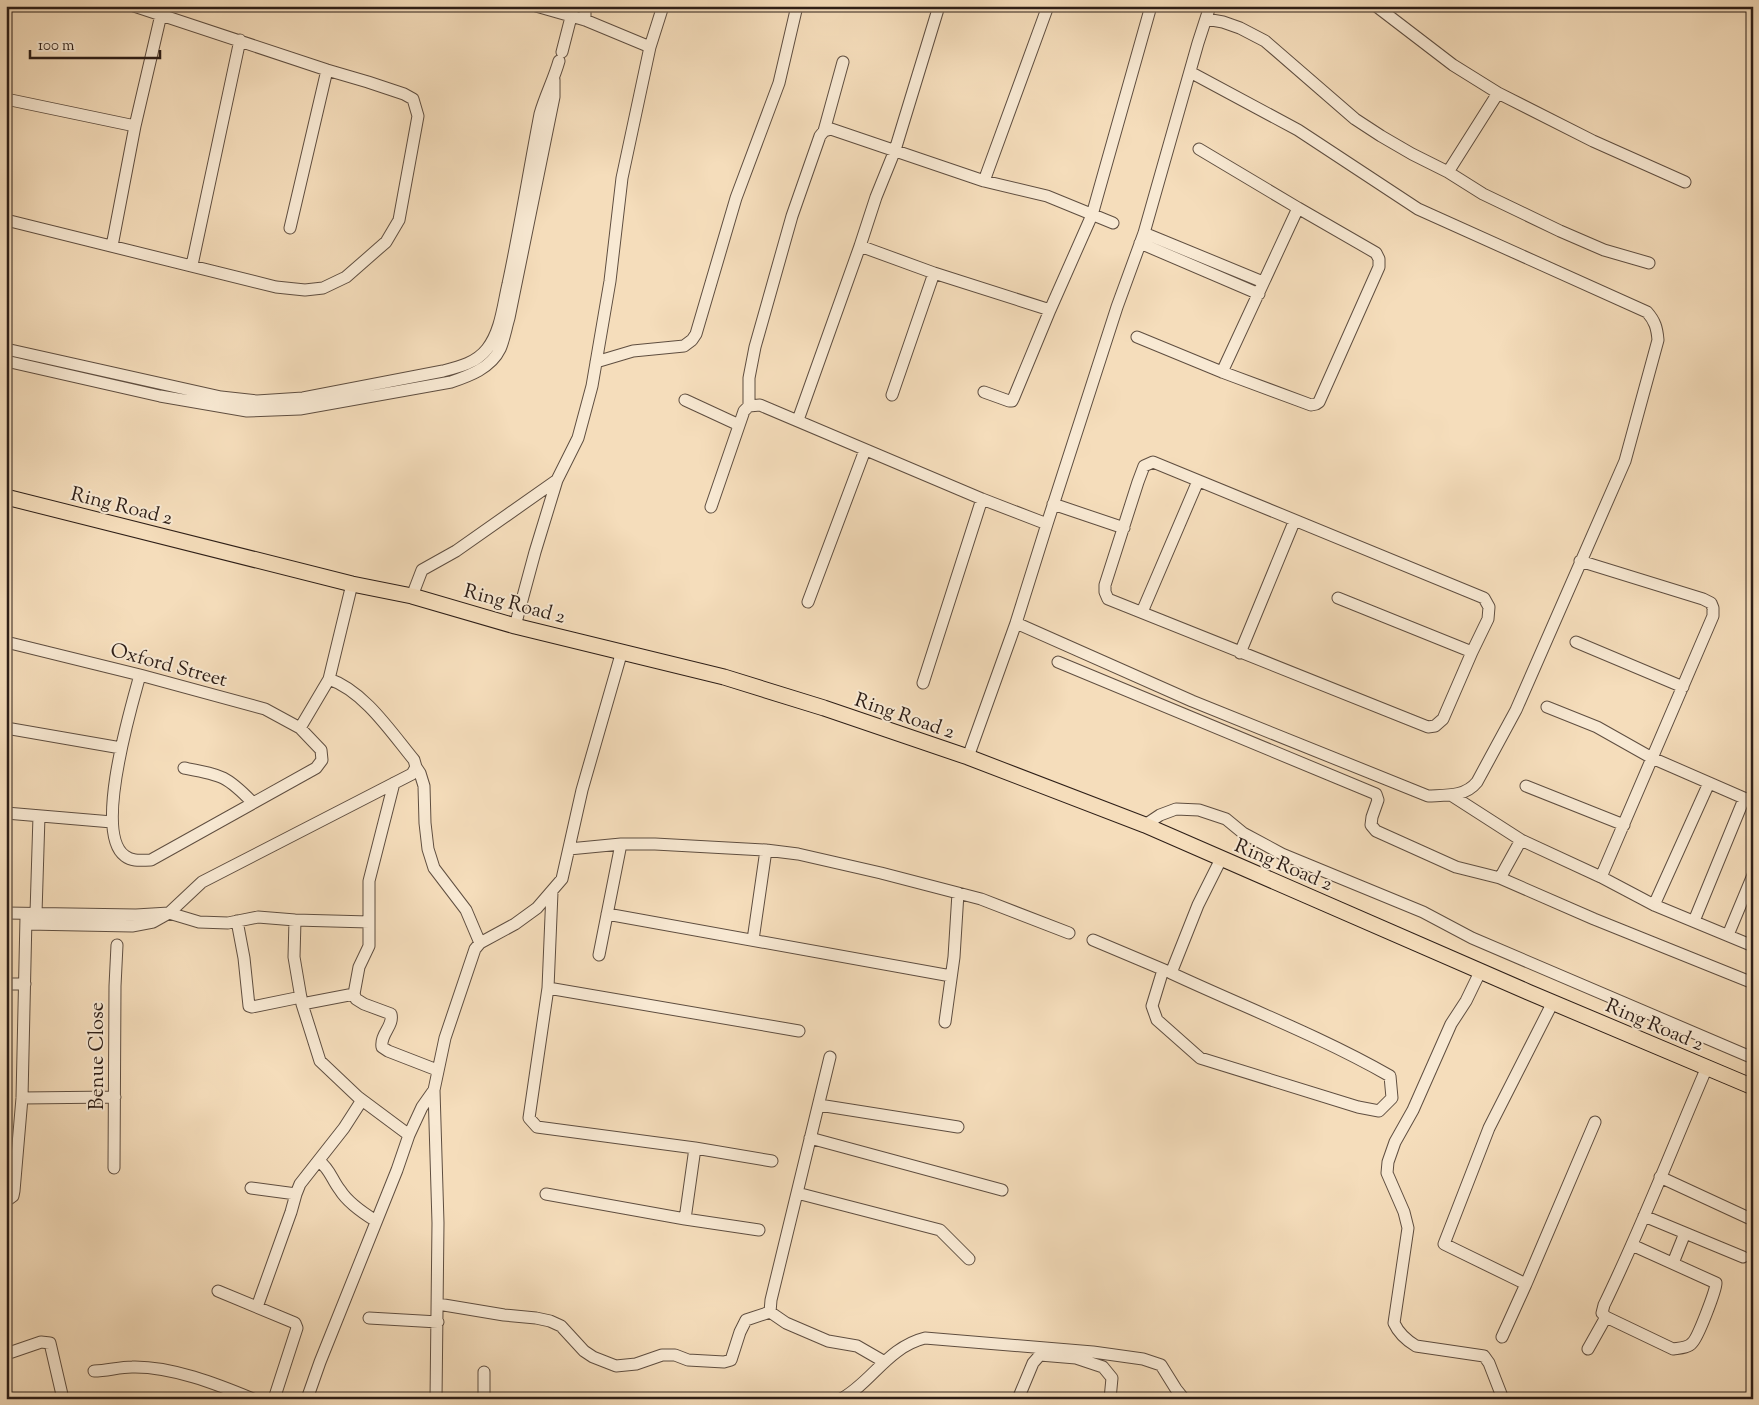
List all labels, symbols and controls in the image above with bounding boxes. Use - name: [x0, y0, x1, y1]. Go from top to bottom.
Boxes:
- scale bar: [30, 28, 160, 60]
- text: 100 m: [38, 36, 75, 57]
- street label: Ring Road 2: [67, 481, 175, 534]
- street label: Ring Road 2: [460, 578, 568, 633]
- street label: Oxford Street: [107, 637, 230, 696]
- street label: Ring Road 2: [850, 687, 958, 748]
- street label: Ring Road 2: [1229, 833, 1337, 900]
- street label: Ring Road 2: [1600, 993, 1708, 1060]
- street label: Benue Close: [84, 1002, 113, 1110]

